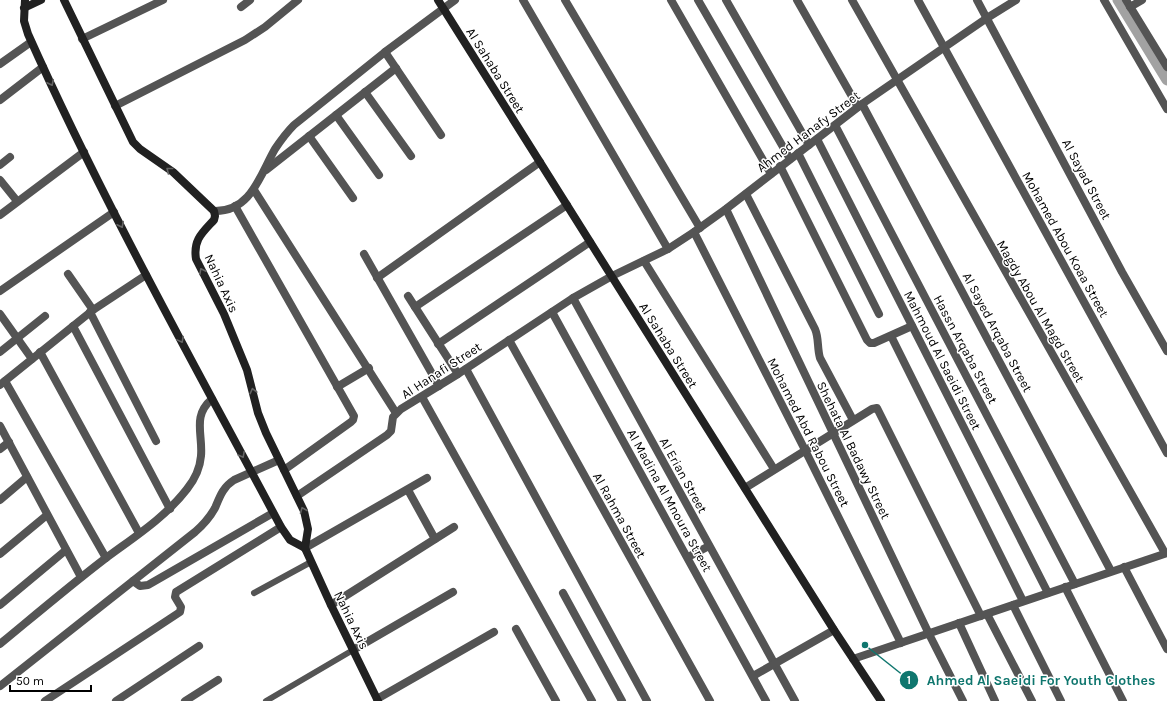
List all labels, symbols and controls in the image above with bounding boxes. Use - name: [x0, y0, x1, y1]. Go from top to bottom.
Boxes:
- street label: Al Sahaba Street: [463, 25, 528, 116]
- one-way arrow: [46, 79, 54, 87]
- street label: Ahmed Hanafy Street: [754, 88, 863, 175]
- street label: Al Sayad Street: [1059, 136, 1114, 222]
- one-way arrow: [166, 167, 174, 174]
- street label: Mohamed Abou Koaa Street: [1019, 169, 1112, 320]
- one-way arrow: [116, 221, 124, 228]
- street label: Magdy Abou Al Magd Street: [994, 237, 1088, 385]
- street label: Nahia Axis: [201, 252, 242, 315]
- one-way arrow: [199, 268, 207, 276]
- street label: Al Sayed Arqaba Street: [959, 270, 1036, 395]
- street label: Mahmoud Al Saeidi Street: [901, 288, 984, 432]
- street label: Hassn Arqaba Street: [930, 292, 1001, 407]
- street label: Al Sahaba Street: [636, 300, 701, 391]
- one-way arrow: [176, 336, 184, 344]
- street label: Al Hanafi Street: [399, 339, 484, 402]
- street label: Mohamed Abd Rabou Street: [764, 355, 853, 509]
- street label: Shehata Al Badawy Street: [814, 379, 893, 521]
- one-way arrow: [249, 387, 258, 394]
- street label: Al Madina Al Mnoura Street: [624, 426, 715, 574]
- street label: Al Erian Street: [657, 435, 711, 516]
- one-way arrow: [238, 451, 245, 458]
- street label: Al Rahma Street: [590, 470, 649, 561]
- one-way arrow: [300, 507, 308, 514]
- street label: Nahia Axis: [331, 589, 372, 652]
- scale bar: [10, 667, 91, 693]
- callout: Ahmed Al Saeidi For Youth Clothes: [899, 667, 1163, 693]
- text: Ahmed Al Saeidi For Youth Clothes: [927, 672, 1155, 689]
- text: 1: [907, 673, 911, 687]
- text: 50 m: [16, 674, 44, 688]

